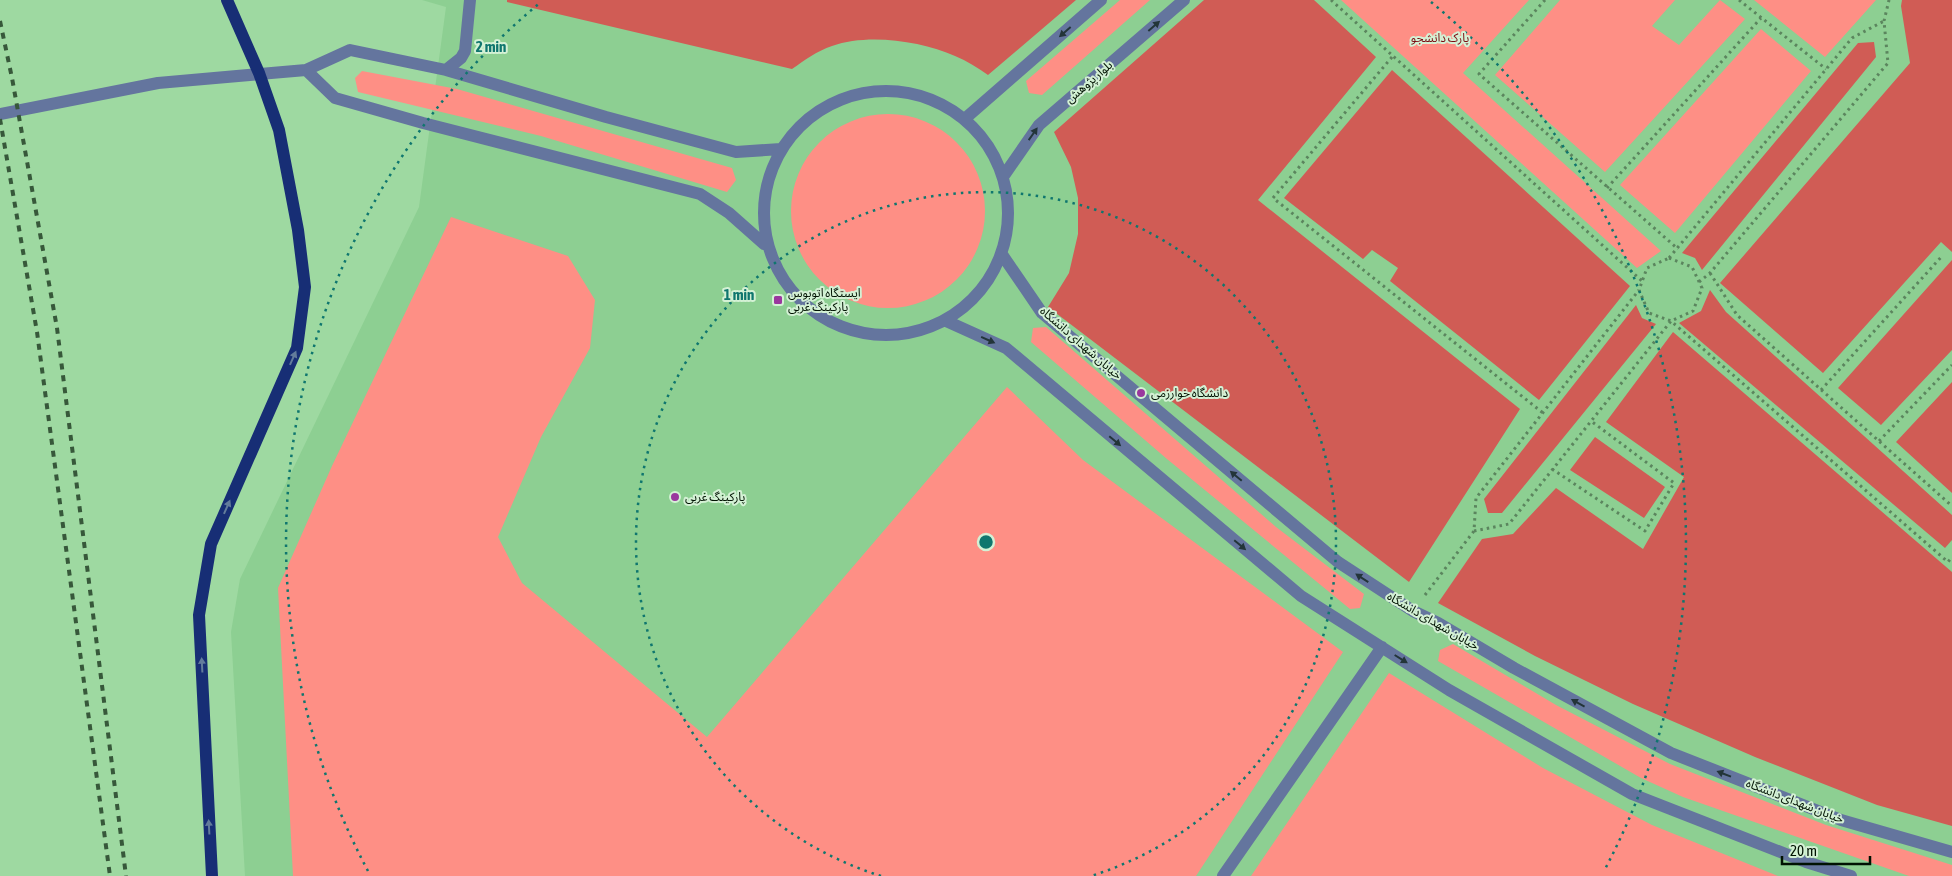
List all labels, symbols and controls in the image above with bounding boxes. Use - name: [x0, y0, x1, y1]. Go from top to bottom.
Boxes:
- one-way arrow: [1147, 20, 1160, 31]
- one-way arrow: [1059, 26, 1071, 38]
- park label: پارک دانشجو: [1411, 31, 1469, 46]
- text: 2 min: [476, 38, 506, 55]
- street label: بلوار پژوهش: [1063, 58, 1116, 107]
- one-way arrow: [1028, 127, 1038, 141]
- text: 1 min: [724, 286, 754, 303]
- place label: ایستگاه اتوبوس پارکینگ غربی: [788, 286, 861, 315]
- marker: ایستگاه اتوبوس پارکینگ غربی: [772, 294, 784, 306]
- street label: خیابان شهدای دانشگاه: [1037, 304, 1125, 382]
- one-way arrow: [981, 337, 995, 345]
- one-way arrow: [289, 351, 297, 365]
- place label: دانشگاه خوارزمی: [1151, 386, 1228, 400]
- marker: دانشگاه خوارزمی: [1135, 387, 1147, 399]
- one-way arrow: [1108, 435, 1121, 446]
- one-way arrow: [1230, 470, 1243, 481]
- place label: پارکینگ غربی: [685, 490, 745, 505]
- marker: پارکینگ غربی: [669, 491, 681, 503]
- one-way arrow: [224, 500, 232, 514]
- centre of rings: [977, 533, 995, 551]
- one-way arrow: [1233, 539, 1245, 551]
- one-way arrow: [1355, 573, 1369, 583]
- street label: خیابان شهدای دانشگاه: [1385, 589, 1481, 653]
- one-way arrow: [1394, 654, 1407, 663]
- one-way arrow: [197, 657, 205, 673]
- one-way arrow: [1571, 699, 1586, 707]
- one-way arrow: [1716, 770, 1731, 778]
- street label: خیابان شهدای دانشگاه: [1744, 776, 1846, 826]
- one-way arrow: [205, 819, 213, 835]
- scale bar: [1782, 834, 1870, 866]
- text: 20 m: [1790, 842, 1817, 859]

